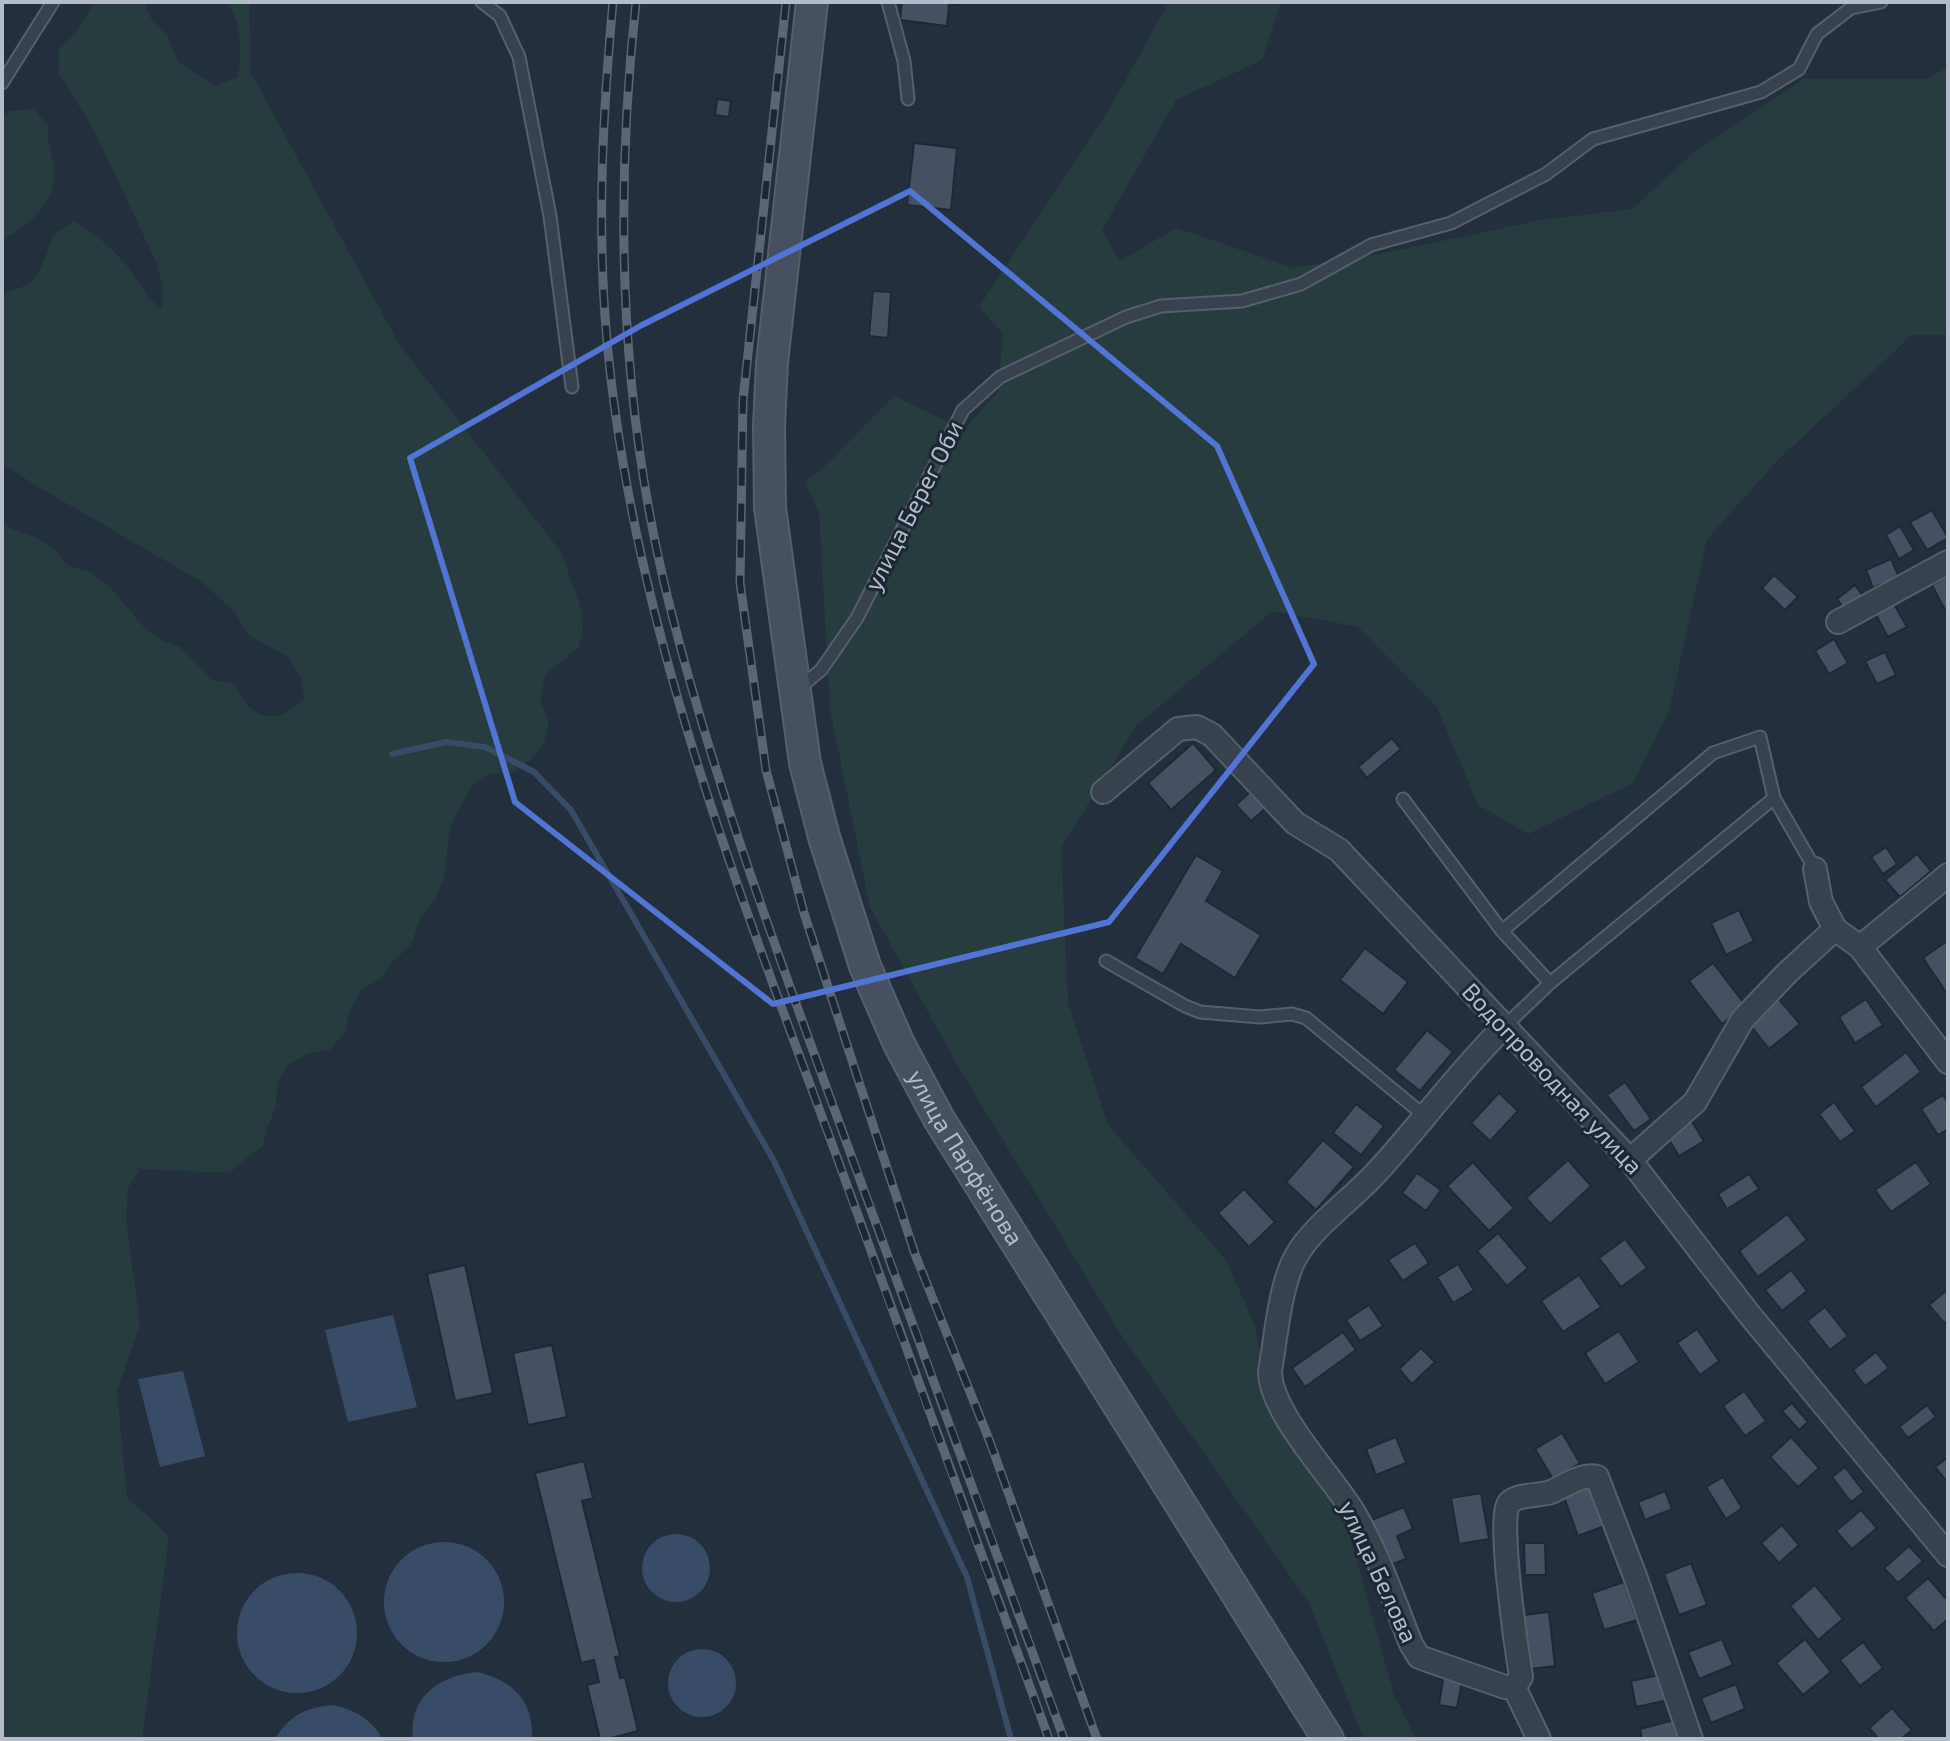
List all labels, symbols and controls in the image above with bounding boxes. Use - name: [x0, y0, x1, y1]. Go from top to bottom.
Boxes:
- street label: улица Берег Оби: [857, 415, 969, 596]
- street label: Водопроводная улица: [1456, 976, 1649, 1180]
- street label: улица Парфёнова: [901, 1064, 1030, 1250]
- street label: улица Белова: [1333, 1496, 1425, 1647]

